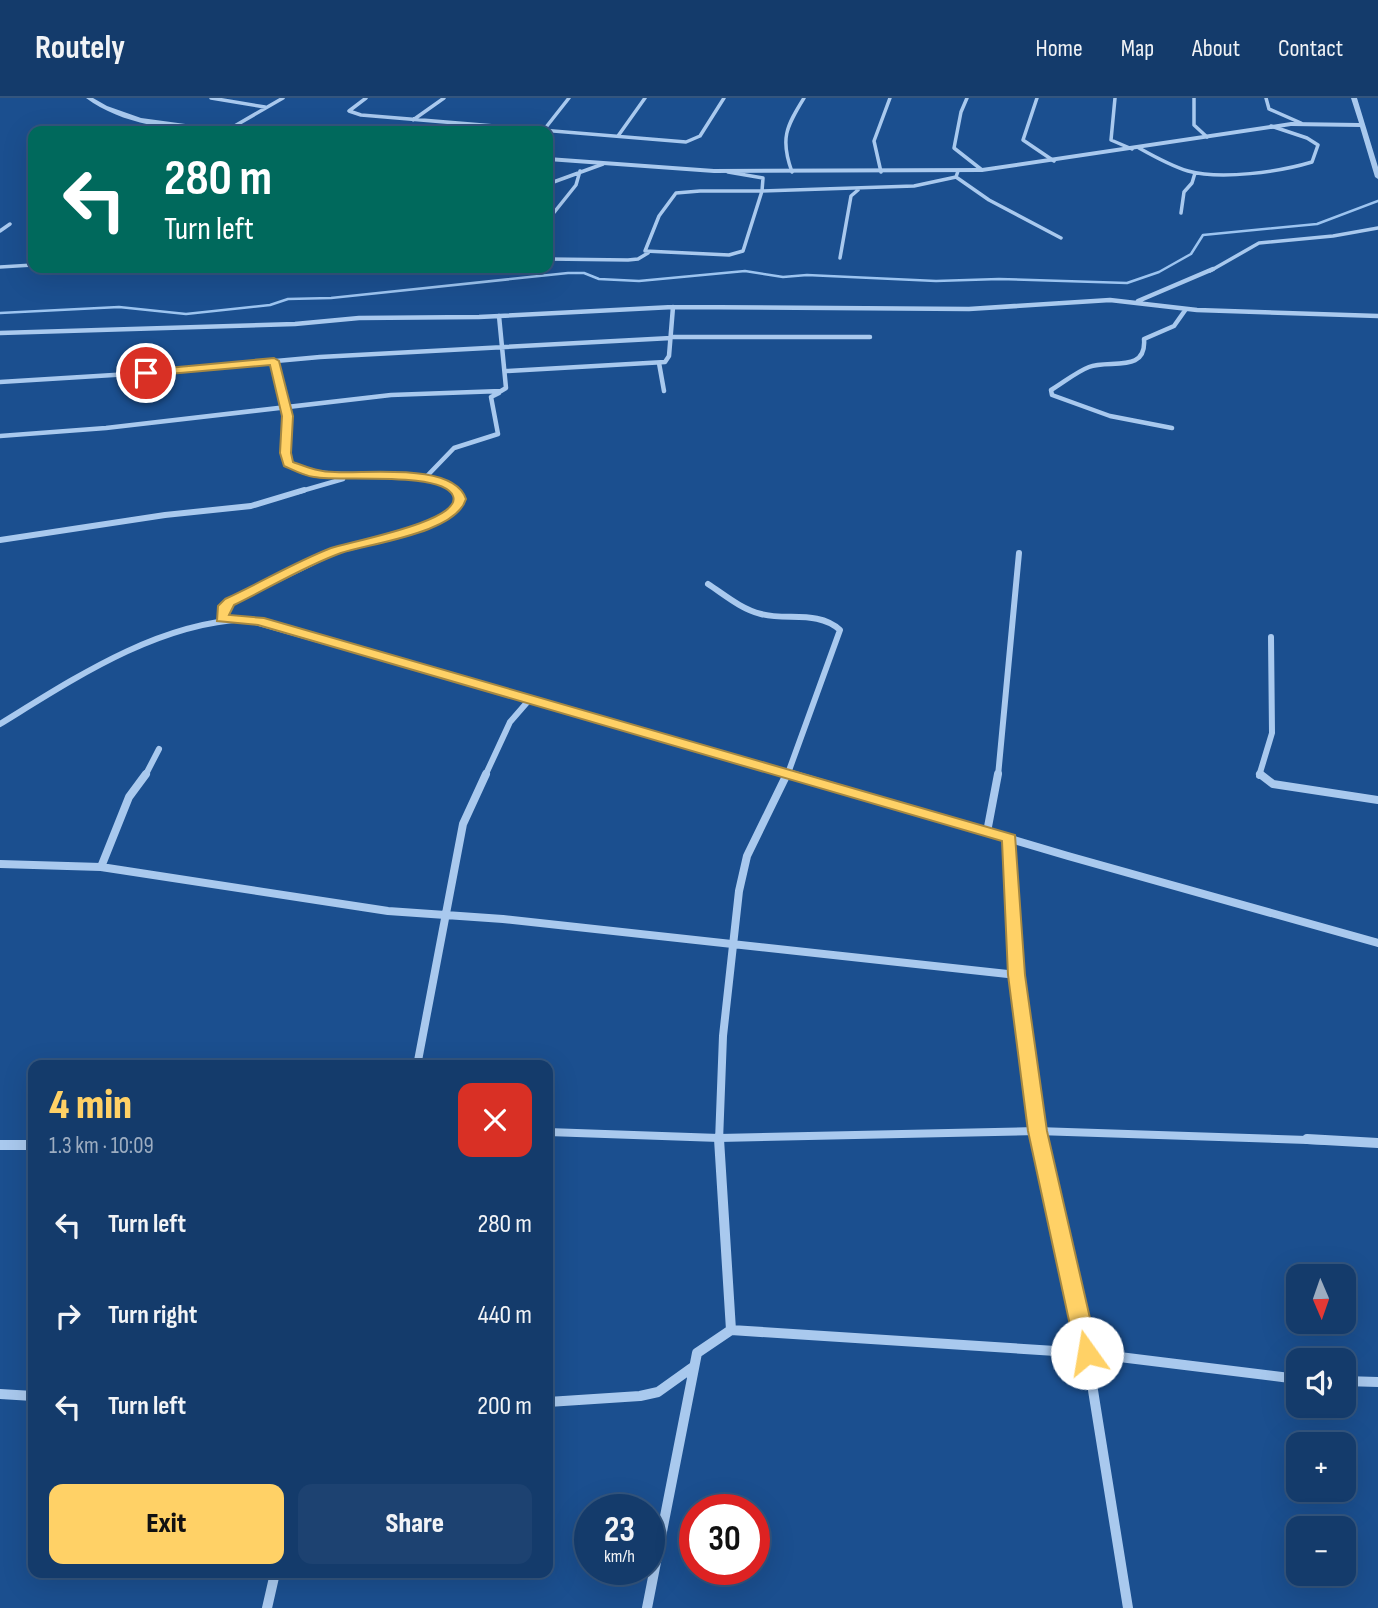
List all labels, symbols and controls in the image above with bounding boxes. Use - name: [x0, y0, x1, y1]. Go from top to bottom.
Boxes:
- text: Routely: [35, 28, 125, 68]
- text: Home: [1035, 34, 1083, 63]
- text: Map: [1121, 34, 1154, 63]
- text: About: [1192, 34, 1240, 63]
- text: Contact: [1278, 34, 1343, 63]
- text: 280 m: [164, 150, 272, 209]
- icon: left: [49, 154, 140, 245]
- text: Turn left: [164, 210, 254, 249]
- pin: [116, 343, 176, 403]
- icon: arrive: [127, 354, 165, 392]
- text: 4 min: [49, 1080, 132, 1131]
- button: close: [458, 1083, 532, 1157]
- text: 1.3 km · 10:09: [49, 1132, 154, 1160]
- icon: left: [49, 1206, 87, 1244]
- text: Turn left: [108, 1209, 186, 1240]
- text: 280 m: [477, 1209, 532, 1240]
- north arrow: [1286, 1264, 1356, 1334]
- map controls: [1286, 1264, 1356, 1586]
- icon: right: [49, 1297, 87, 1335]
- text: Turn right: [108, 1300, 197, 1331]
- text: 440 m: [478, 1300, 532, 1331]
- position arrow: [1050, 1316, 1124, 1390]
- button: sound: [1286, 1348, 1356, 1418]
- icon: left: [49, 1388, 87, 1426]
- text: Turn left: [108, 1391, 186, 1422]
- text: 200 m: [477, 1391, 532, 1422]
- button: +: [1286, 1432, 1356, 1502]
- button: Exit: [49, 1484, 284, 1564]
- button: Share: [298, 1484, 532, 1564]
- speed limit sign: 30: [679, 1494, 770, 1585]
- text: 23: [604, 1509, 635, 1552]
- button: −: [1286, 1516, 1356, 1586]
- text: km/h: [604, 1546, 635, 1567]

